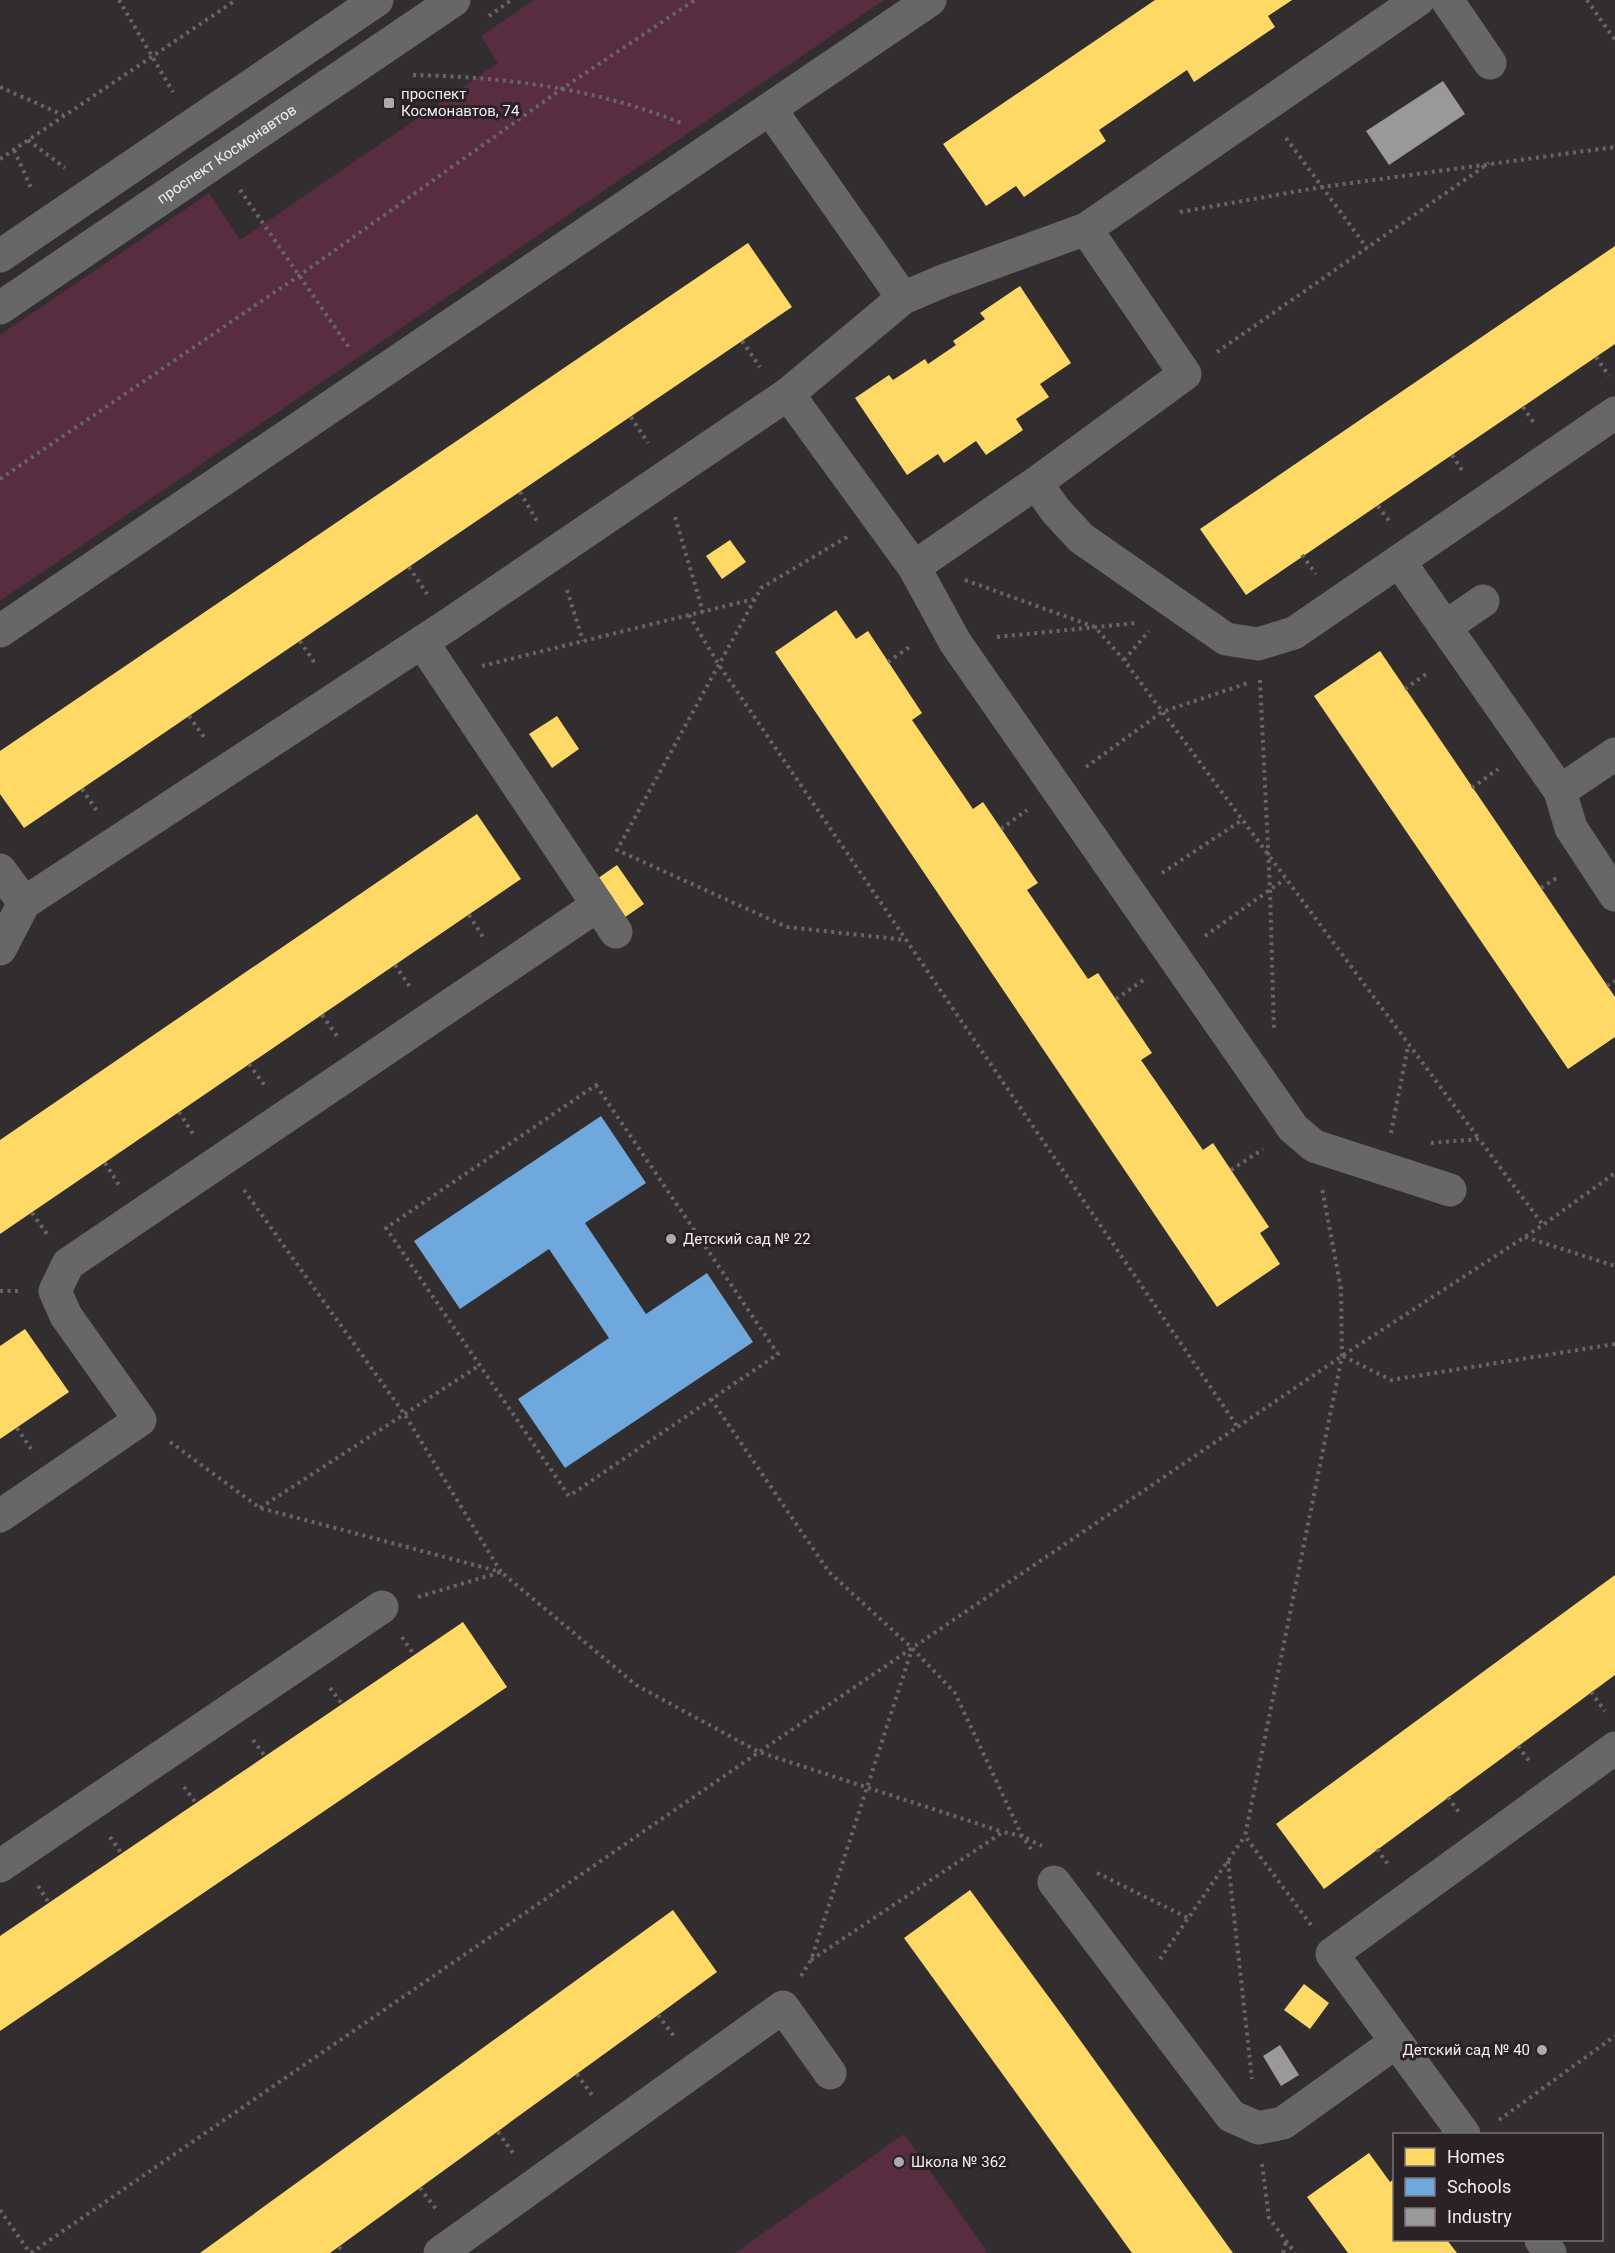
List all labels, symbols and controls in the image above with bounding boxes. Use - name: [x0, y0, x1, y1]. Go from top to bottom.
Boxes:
- place label: проспект Космонавтов, 74: [401, 85, 520, 120]
- marker: проспект Космонавтов, 74: [382, 96, 396, 110]
- street label: проспект Космонавтов: [154, 101, 300, 208]
- place label: Детский сад № 22: [683, 1230, 811, 1248]
- marker: Детский сад № 22: [664, 1232, 678, 1246]
- place label: Детский сад № 40: [1402, 2041, 1530, 2059]
- marker: Детский сад № 40: [1535, 2043, 1549, 2057]
- legend: [1393, 2133, 1603, 2241]
- text: Homes: [1447, 2146, 1505, 2167]
- place label: Школа № 362: [911, 2153, 1007, 2171]
- marker: Школа № 362: [892, 2155, 906, 2169]
- text: Schools: [1447, 2176, 1511, 2197]
- text: Industry: [1447, 2206, 1512, 2227]

